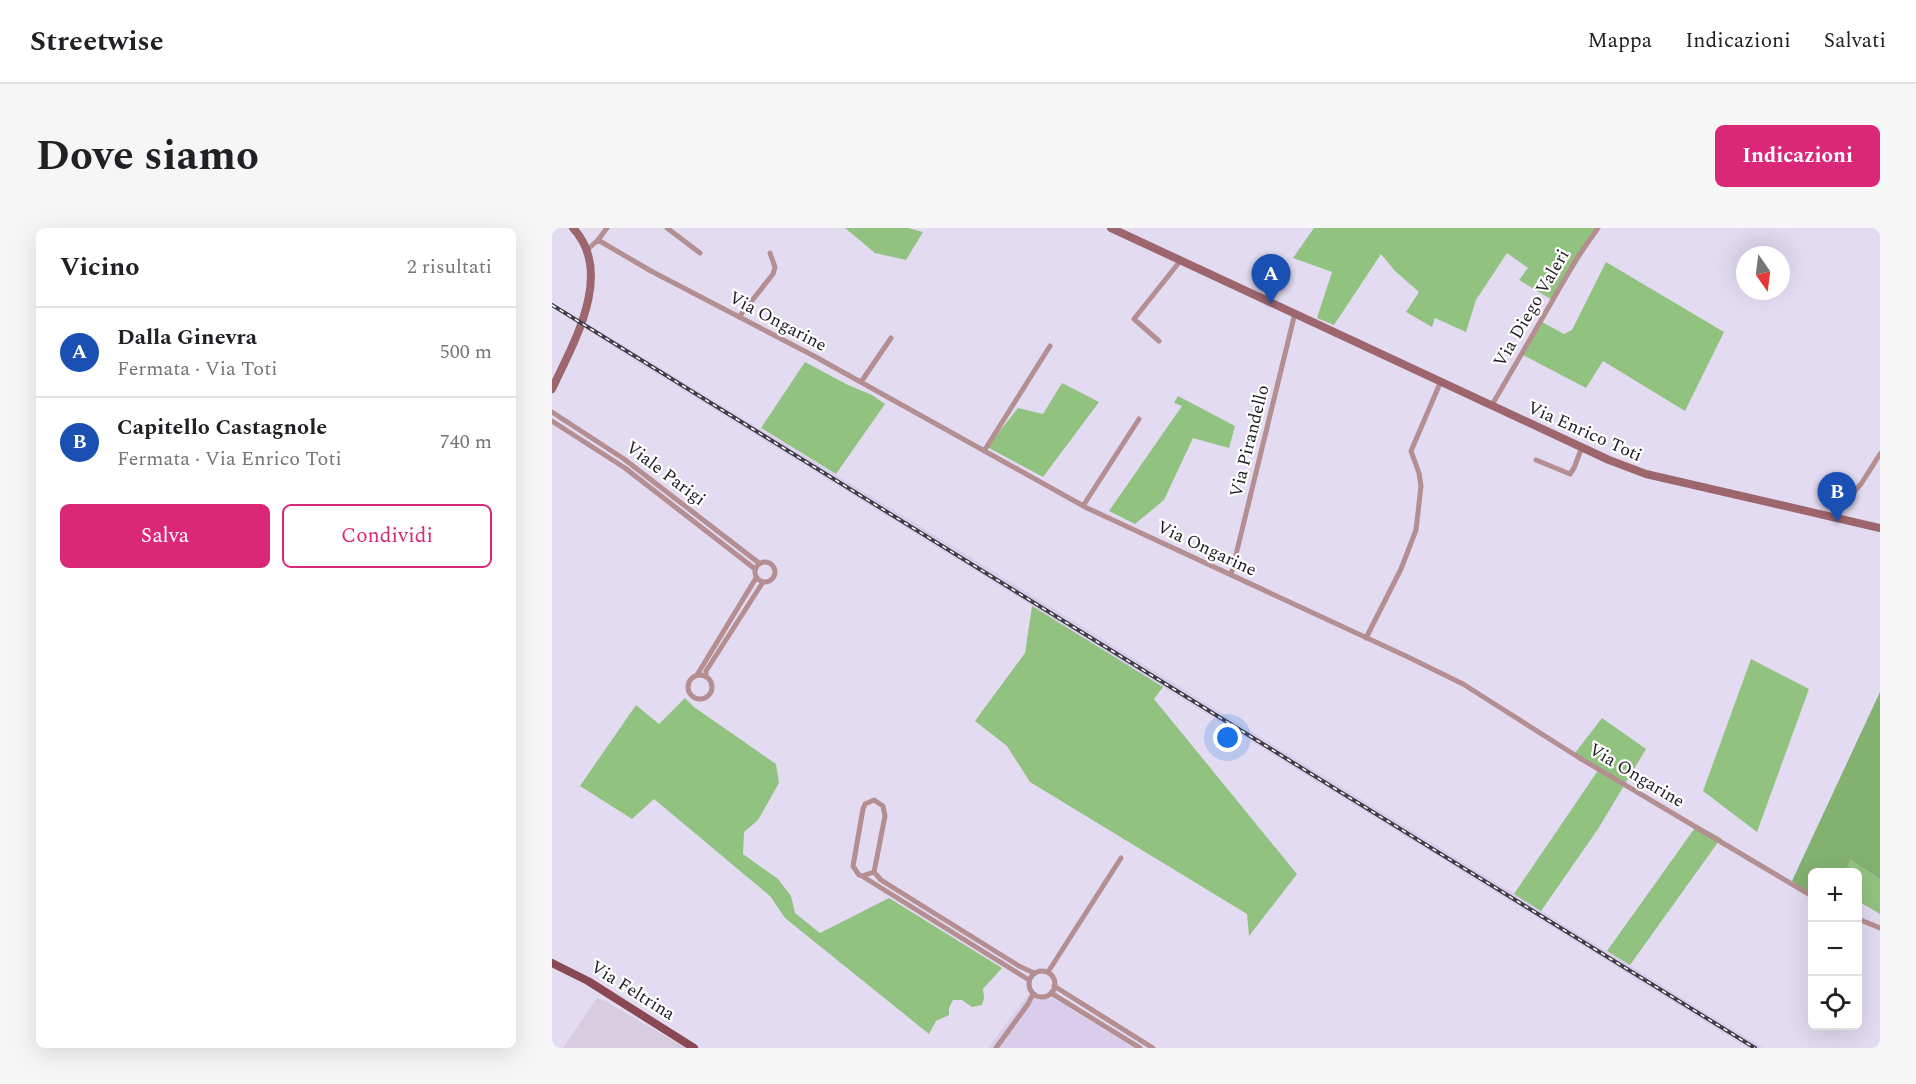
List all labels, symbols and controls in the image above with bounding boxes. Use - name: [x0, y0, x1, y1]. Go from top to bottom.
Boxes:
- text: Streetwise: [30, 20, 164, 63]
- text: Mappa: [1588, 25, 1652, 57]
- text: Indicazioni: [1685, 25, 1791, 57]
- text: Salvati: [1824, 25, 1886, 57]
- text: Dove siamo: [36, 125, 259, 188]
- button: Indicazioni: [1715, 125, 1880, 187]
- street label: Via Diego Valeri: [1487, 244, 1576, 372]
- north arrow: [1736, 246, 1790, 300]
- text: Vicino: [60, 247, 140, 287]
- text: 2 risultati: [407, 252, 492, 282]
- pin: A: [1252, 254, 1290, 304]
- street label: Via Ongarine: [724, 284, 832, 359]
- text: Dalla Ginevra: [117, 321, 257, 354]
- text: A: [72, 337, 87, 367]
- text: 500 m: [440, 337, 492, 367]
- text: Fermata · Via Toti: [117, 354, 278, 384]
- street label: Via Pirandello: [1222, 382, 1277, 500]
- street label: Via Enrico Toti: [1523, 394, 1646, 469]
- text: Capitello Castagnole: [117, 411, 327, 444]
- text: B: [72, 427, 87, 457]
- text: 740 m: [440, 427, 492, 457]
- street label: Viale Parigi: [620, 434, 711, 513]
- text: Fermata · Via Enrico Toti: [117, 444, 342, 474]
- pin: B: [1818, 472, 1856, 522]
- button: Salva: [60, 504, 270, 568]
- button: Condividi: [282, 504, 492, 568]
- street label: Via Ongarine: [1152, 513, 1261, 583]
- your location: [1213, 723, 1242, 752]
- street label: Via Ongarine: [1584, 736, 1690, 815]
- map controls: [1808, 868, 1862, 1030]
- button: +: [1808, 868, 1862, 922]
- button: −: [1808, 922, 1862, 976]
- street label: Via Feltrina: [585, 954, 680, 1027]
- button: locate: [1808, 976, 1862, 1030]

